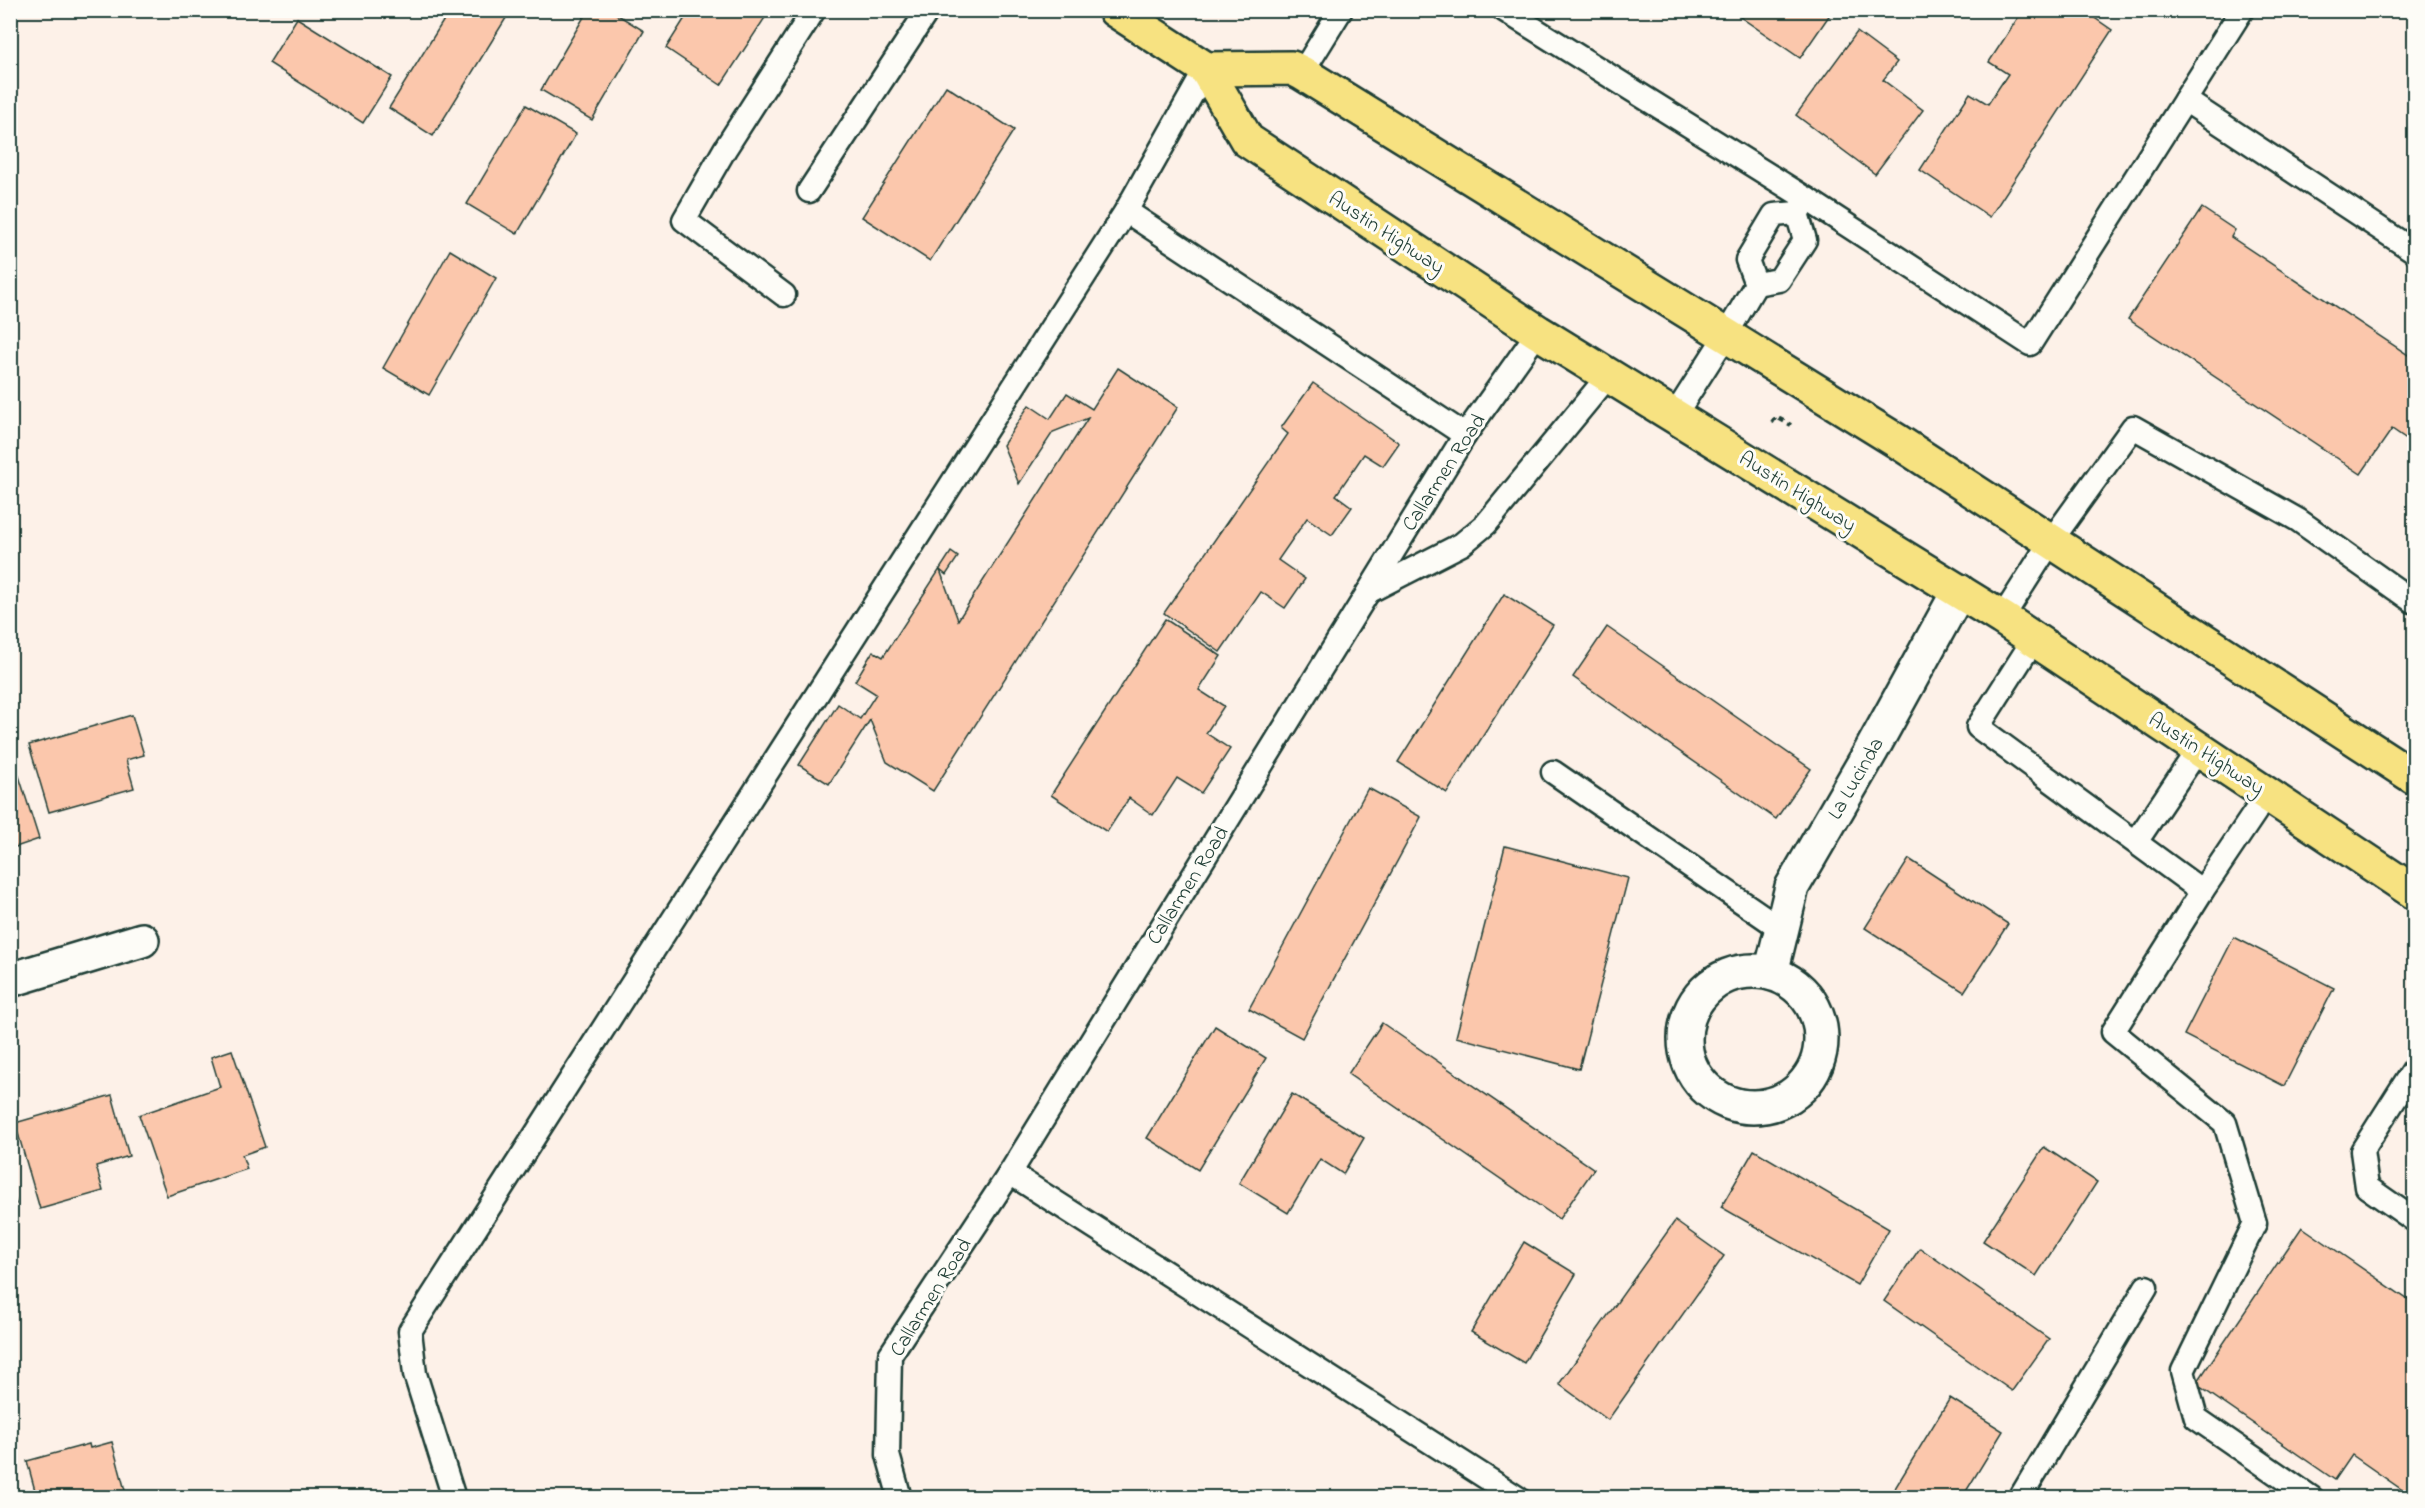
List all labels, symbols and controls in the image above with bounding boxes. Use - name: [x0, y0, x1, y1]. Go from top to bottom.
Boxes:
- street label: Austin Highway: [1321, 185, 1450, 284]
- street label: Callarmen Road: [1395, 408, 1494, 538]
- street label: Austin Highway: [1731, 445, 1861, 542]
- street label: Austin Highway: [2141, 706, 2270, 805]
- street label: La Lucinda: [1821, 732, 1892, 826]
- street label: Callarmen Road: [1140, 821, 1237, 951]
- street label: Callarmen Road: [883, 1233, 980, 1363]

